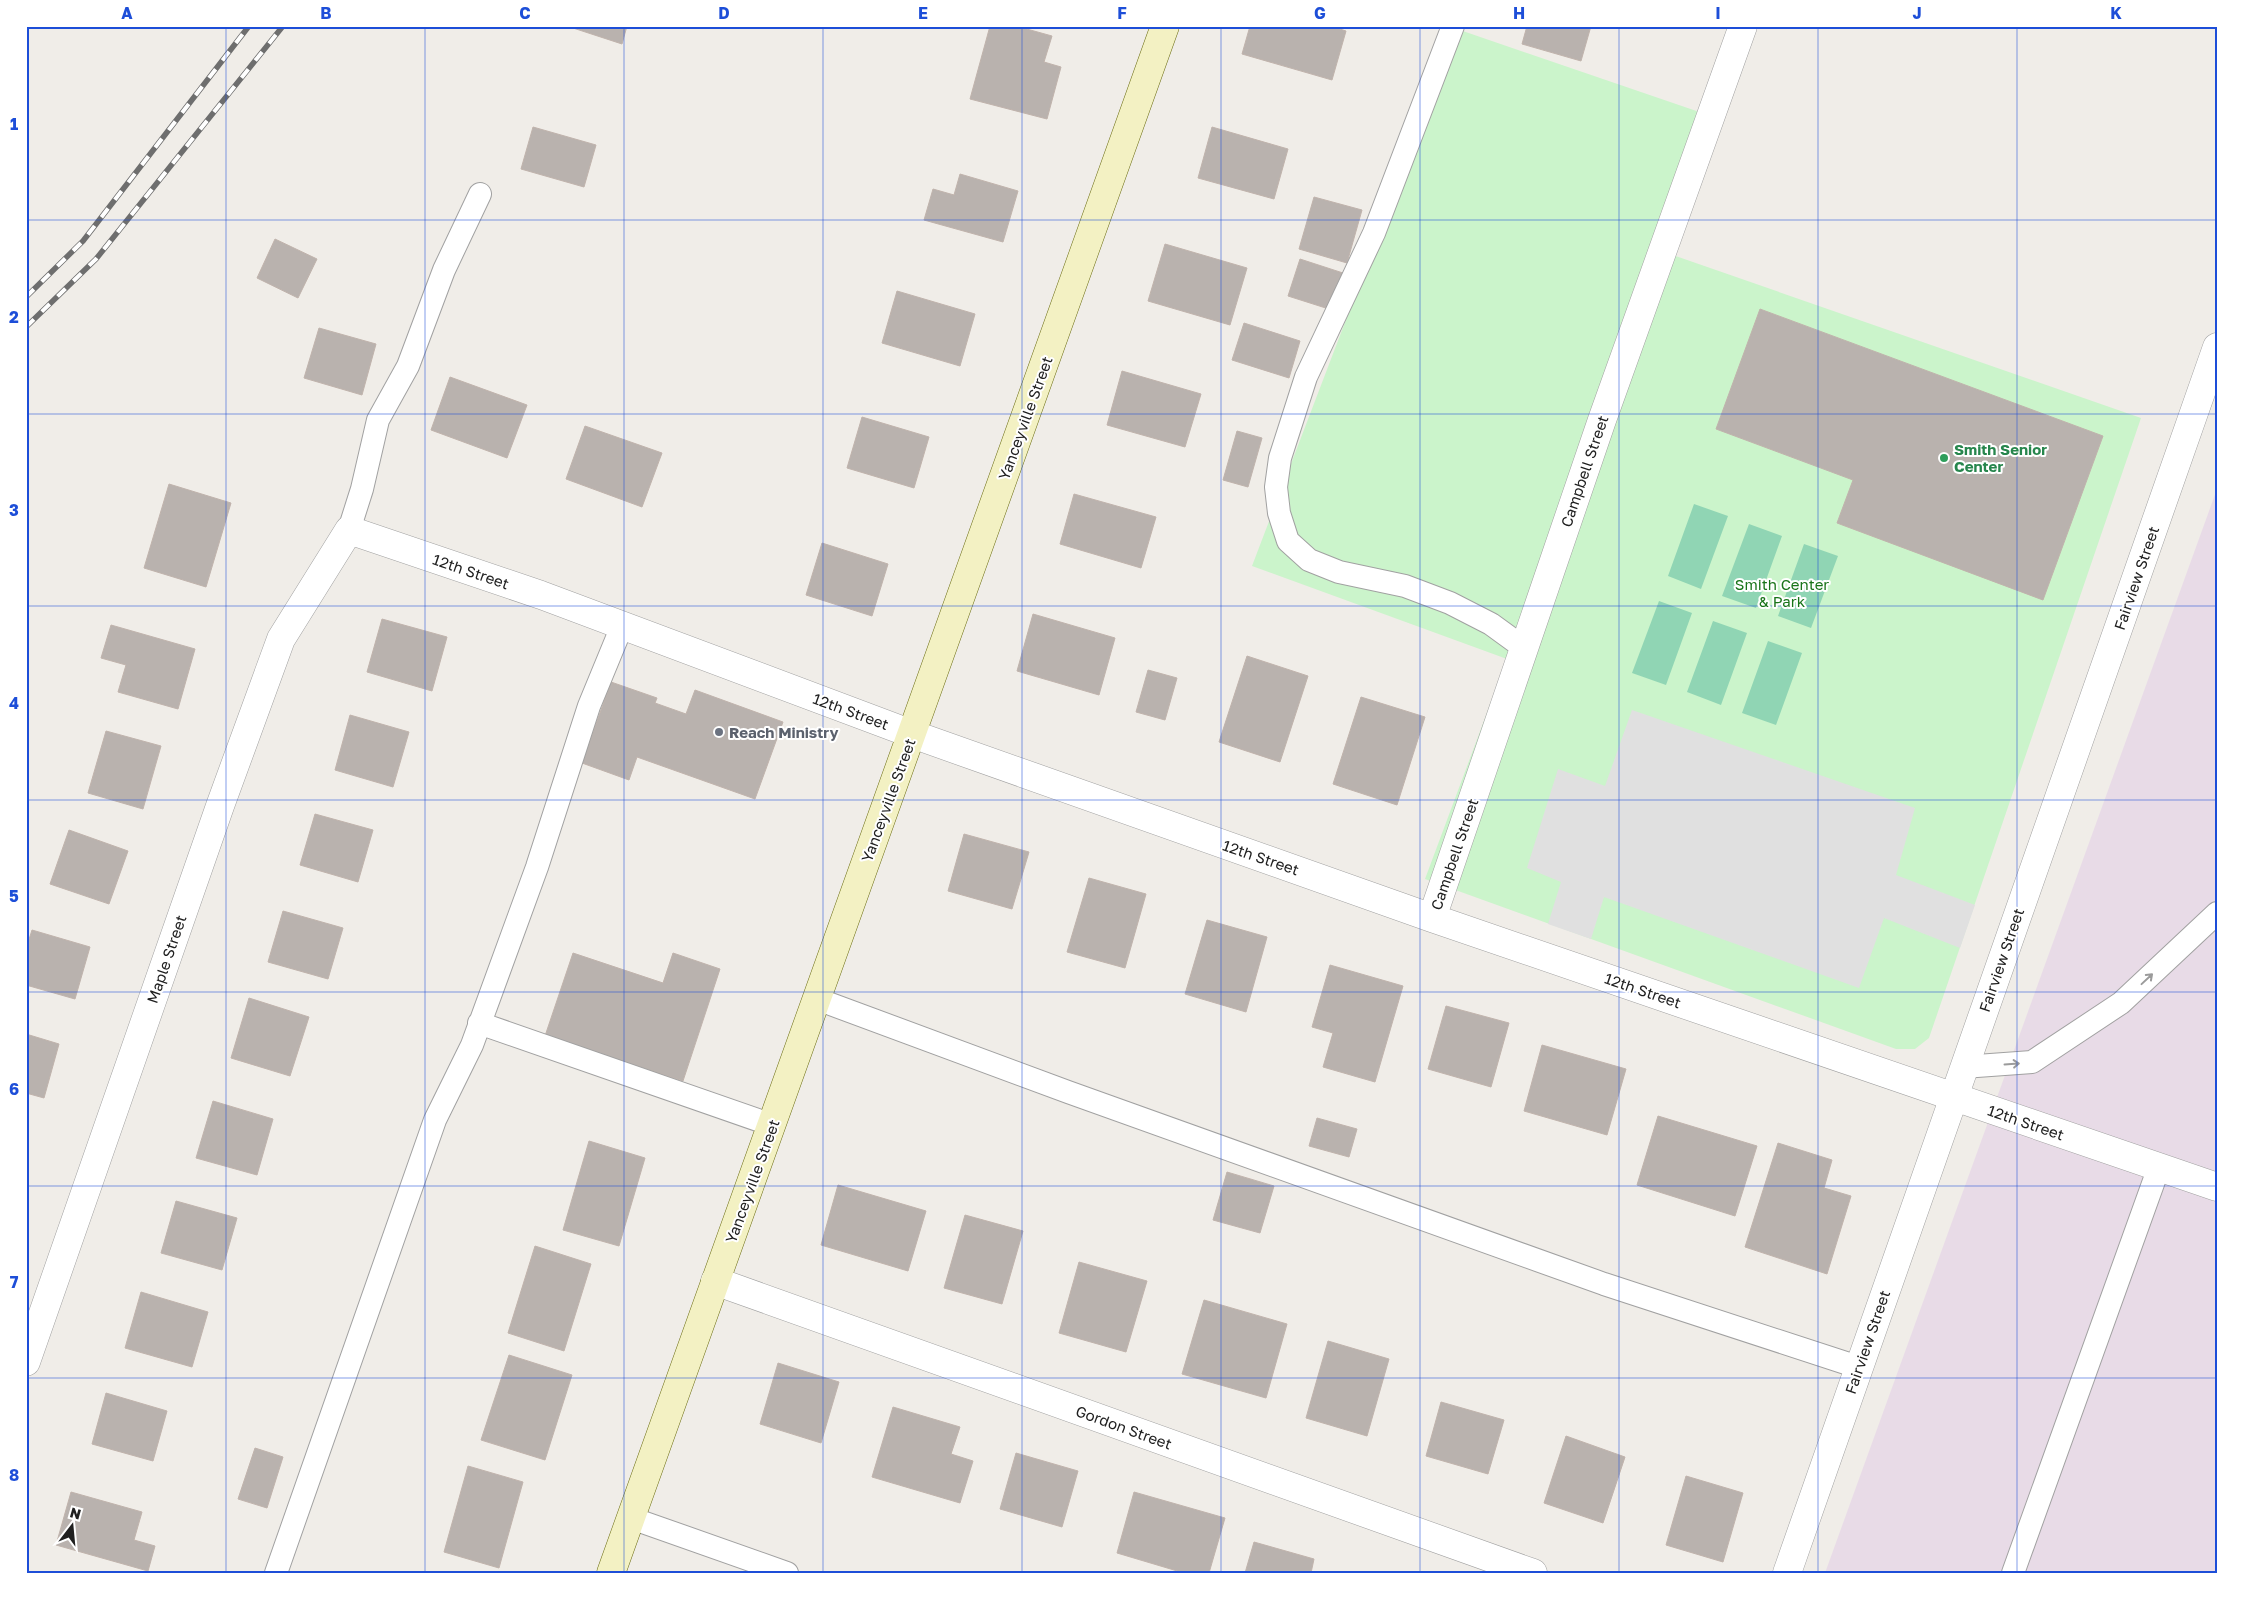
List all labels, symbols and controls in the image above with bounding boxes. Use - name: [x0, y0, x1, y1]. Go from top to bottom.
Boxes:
- text: A: [121, 3, 133, 23]
- text: B: [320, 3, 332, 23]
- text: C: [519, 3, 531, 23]
- text: D: [718, 3, 730, 23]
- text: E: [918, 3, 928, 23]
- text: F: [1117, 3, 1127, 23]
- text: G: [1314, 3, 1326, 23]
- text: H: [1513, 3, 1525, 23]
- text: I: [1715, 3, 1721, 23]
- text: J: [1912, 3, 1922, 23]
- text: K: [2110, 3, 2122, 23]
- text: 1: [10, 114, 18, 134]
- text: 2: [9, 307, 19, 327]
- street label: Yanceyville Street: [994, 354, 1056, 482]
- street label: Campbell Street: [1556, 413, 1612, 529]
- place label: Smith Senior Center: [1954, 440, 2047, 475]
- marker: Smith Senior Center: [1938, 452, 1950, 464]
- text: 3: [9, 500, 19, 520]
- street label: Fairview Street: [2110, 524, 2162, 632]
- street label: 12th Street: [431, 550, 511, 592]
- park label: Smith Center & Park: [1735, 575, 1829, 610]
- street label: 12th Street: [811, 689, 891, 733]
- text: 4: [9, 693, 19, 713]
- place label: Reach Ministry: [729, 723, 838, 741]
- marker: Reach Ministry: [713, 726, 725, 738]
- street label: Yanceyville Street: [857, 736, 919, 864]
- street label: Campbell Street: [1426, 796, 1482, 912]
- street label: 12th Street: [1221, 836, 1301, 878]
- text: 5: [9, 886, 19, 906]
- street label: Fairview Street: [1975, 906, 2027, 1014]
- street label: Maple Street: [142, 913, 190, 1005]
- street label: 12th Street: [1603, 969, 1683, 1011]
- one-way arrow: [2140, 973, 2153, 985]
- one-way arrow: [2004, 1059, 2020, 1069]
- text: 6: [9, 1079, 19, 1099]
- street label: 12th Street: [1986, 1101, 2066, 1143]
- street label: Yanceyville Street: [721, 1117, 783, 1245]
- text: 7: [10, 1272, 19, 1292]
- street label: Fairview Street: [1841, 1288, 1893, 1396]
- street label: Gordon Street: [1074, 1401, 1174, 1453]
- text: 8: [9, 1465, 19, 1485]
- north arrow: [48, 1502, 98, 1552]
- text: N: [68, 1503, 83, 1523]

